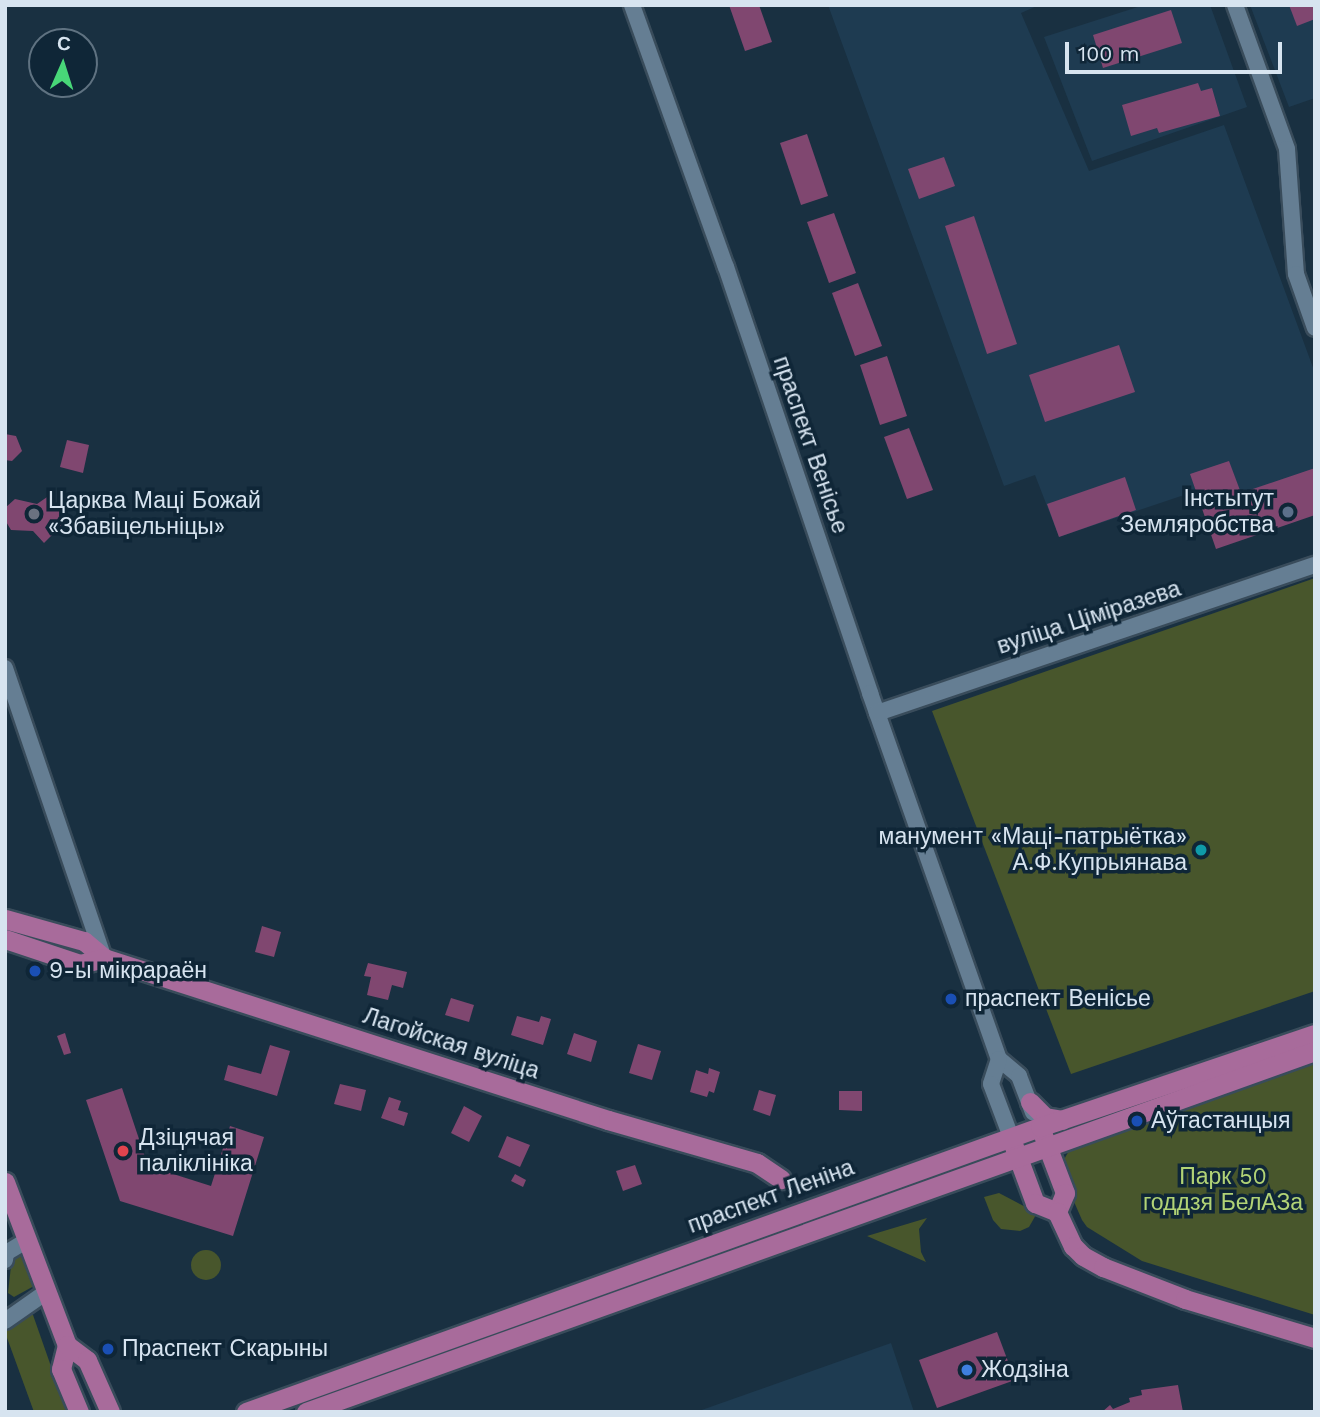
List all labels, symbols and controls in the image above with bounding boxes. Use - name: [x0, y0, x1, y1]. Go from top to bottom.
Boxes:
- north arrow: [28, 28, 98, 98]
- scale bar: [1068, 28, 1285, 72]
- text: С: [57, 32, 71, 55]
- text: 100 m: [1078, 41, 1140, 66]
- street label: праспект Венісье: [767, 353, 853, 537]
- place label: Інстытут Земляробства: [1120, 485, 1274, 539]
- place label: Царква Маці Божай «Збавіцельніцы»: [48, 487, 261, 541]
- marker: Інстытут Земляробства: [1280, 504, 1296, 520]
- marker: Царква Маці Божай «Збавіцельніцы»: [26, 506, 42, 522]
- street label: вуліца Ціміразева: [994, 575, 1184, 661]
- place label: манумент «Маці-патрыётка» А.Ф.Купрыянава: [879, 823, 1187, 877]
- marker: манумент «Маці-патрыётка» А.Ф.Купрыянава: [1193, 842, 1209, 858]
- place label: 9-ы мікрараён: [49, 957, 207, 985]
- marker: 9-ы мікрараён: [27, 963, 43, 979]
- place label: праспект Венісье: [965, 985, 1151, 1013]
- marker: праспект Венісье: [943, 991, 959, 1007]
- street label: Лагойская вуліца: [359, 1002, 543, 1086]
- place label: Аўтастанцыя: [1151, 1107, 1290, 1135]
- marker: Аўтастанцыя: [1129, 1113, 1145, 1129]
- place label: Дзіцячая паліклініка: [139, 1124, 253, 1178]
- marker: Дзіцячая паліклініка: [113, 1141, 133, 1161]
- street label: праспект Леніна: [684, 1154, 858, 1240]
- park label: Парк 50 годдзя БелАЗа: [1143, 1163, 1303, 1217]
- place label: Праспект Скарыны: [122, 1335, 328, 1363]
- marker: Праспект Скарыны: [100, 1341, 116, 1357]
- place label: Жодзіна: [981, 1356, 1069, 1384]
- marker: Жодзіна: [959, 1362, 975, 1378]

